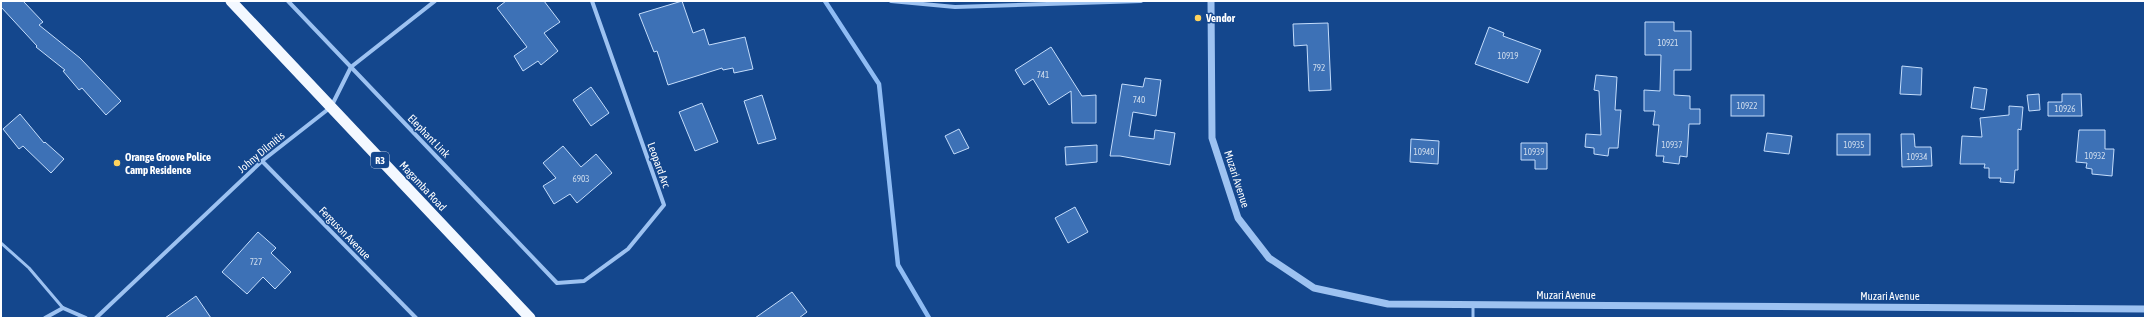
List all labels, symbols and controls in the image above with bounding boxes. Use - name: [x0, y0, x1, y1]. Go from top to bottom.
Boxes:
- place label: Vendor: [1205, 12, 1236, 24]
- marker: Vendor: [1193, 13, 1203, 23]
- house number: 10921: [1657, 38, 1679, 48]
- house number: 10919: [1497, 51, 1519, 61]
- house number: 792: [1313, 63, 1325, 73]
- house number: 741: [1037, 70, 1049, 80]
- house number: 740: [1133, 95, 1145, 105]
- house number: 10922: [1736, 101, 1758, 111]
- house number: 10926: [2054, 104, 2076, 114]
- street label: Elephant Link: [406, 112, 453, 160]
- street label: Johny Dilmitis: [235, 129, 287, 175]
- house number: 10937: [1661, 140, 1683, 150]
- house number: 10935: [1843, 140, 1865, 150]
- street label: Leopard Arc: [645, 141, 673, 190]
- house number: 10940: [1413, 147, 1435, 157]
- house number: 10939: [1523, 147, 1545, 157]
- street label: Muzari Avenue: [1222, 149, 1252, 209]
- place label: Orange Groove Police Camp Residence: [125, 151, 211, 176]
- house number: 10932: [2084, 151, 2106, 161]
- road number: R3: [371, 152, 389, 168]
- house number: 10934: [1906, 152, 1928, 162]
- marker: Orange Groove Police Camp Residence: [112, 158, 122, 168]
- street label: Magamba Road: [397, 159, 449, 213]
- house number: 6903: [573, 174, 589, 184]
- street label: Ferguson Avenue: [317, 204, 373, 262]
- house number: 727: [250, 257, 262, 267]
- street label: Muzari Avenue: [1536, 289, 1596, 301]
- street label: Muzari Avenue: [1860, 290, 1920, 302]

